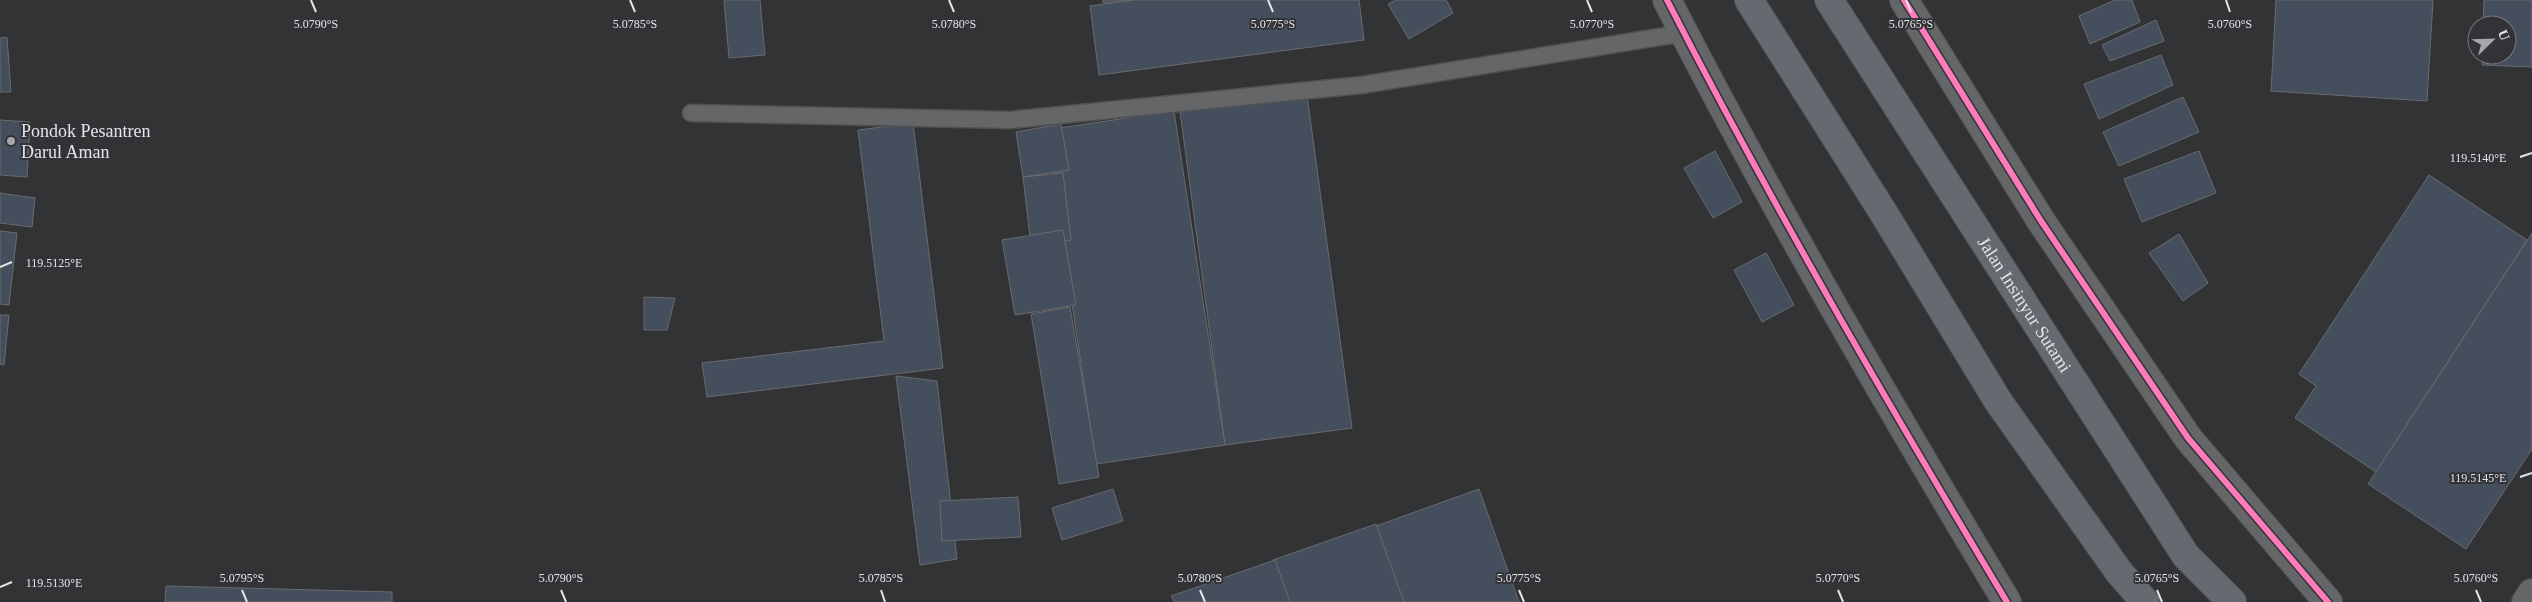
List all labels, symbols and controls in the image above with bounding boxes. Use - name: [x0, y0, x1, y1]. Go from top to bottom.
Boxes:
- north arrow: [2467, 15, 2517, 65]
- text: 5.0790°S: [294, 17, 338, 31]
- text: 5.0785°S: [613, 17, 657, 31]
- text: 5.0780°S: [932, 17, 976, 31]
- text: 5.0775°S: [1251, 17, 1295, 31]
- text: 5.0770°S: [1570, 17, 1614, 31]
- text: 5.0765°S: [1889, 17, 1933, 31]
- text: 5.0760°S: [2208, 17, 2252, 31]
- text: U: [2495, 28, 2512, 43]
- place label: Pondok Pesantren Darul Aman: [21, 121, 151, 162]
- marker: Pondok Pesantren Darul Aman: [5, 135, 17, 147]
- text: 119.5140°E: [2450, 151, 2506, 165]
- street label: Jalan Insinyur Sutami: [1974, 233, 2075, 376]
- text: 119.5125°E: [26, 256, 82, 270]
- text: 119.5145°E: [2450, 471, 2506, 485]
- text: 5.0795°S: [220, 571, 264, 585]
- text: 5.0790°S: [539, 571, 583, 585]
- text: 5.0785°S: [859, 571, 903, 585]
- text: 5.0780°S: [1178, 571, 1222, 585]
- text: 5.0775°S: [1497, 571, 1541, 585]
- text: 5.0770°S: [1816, 571, 1860, 585]
- text: 5.0765°S: [2135, 571, 2179, 585]
- text: 5.0760°S: [2454, 571, 2498, 585]
- text: 119.5130°E: [26, 576, 82, 590]

